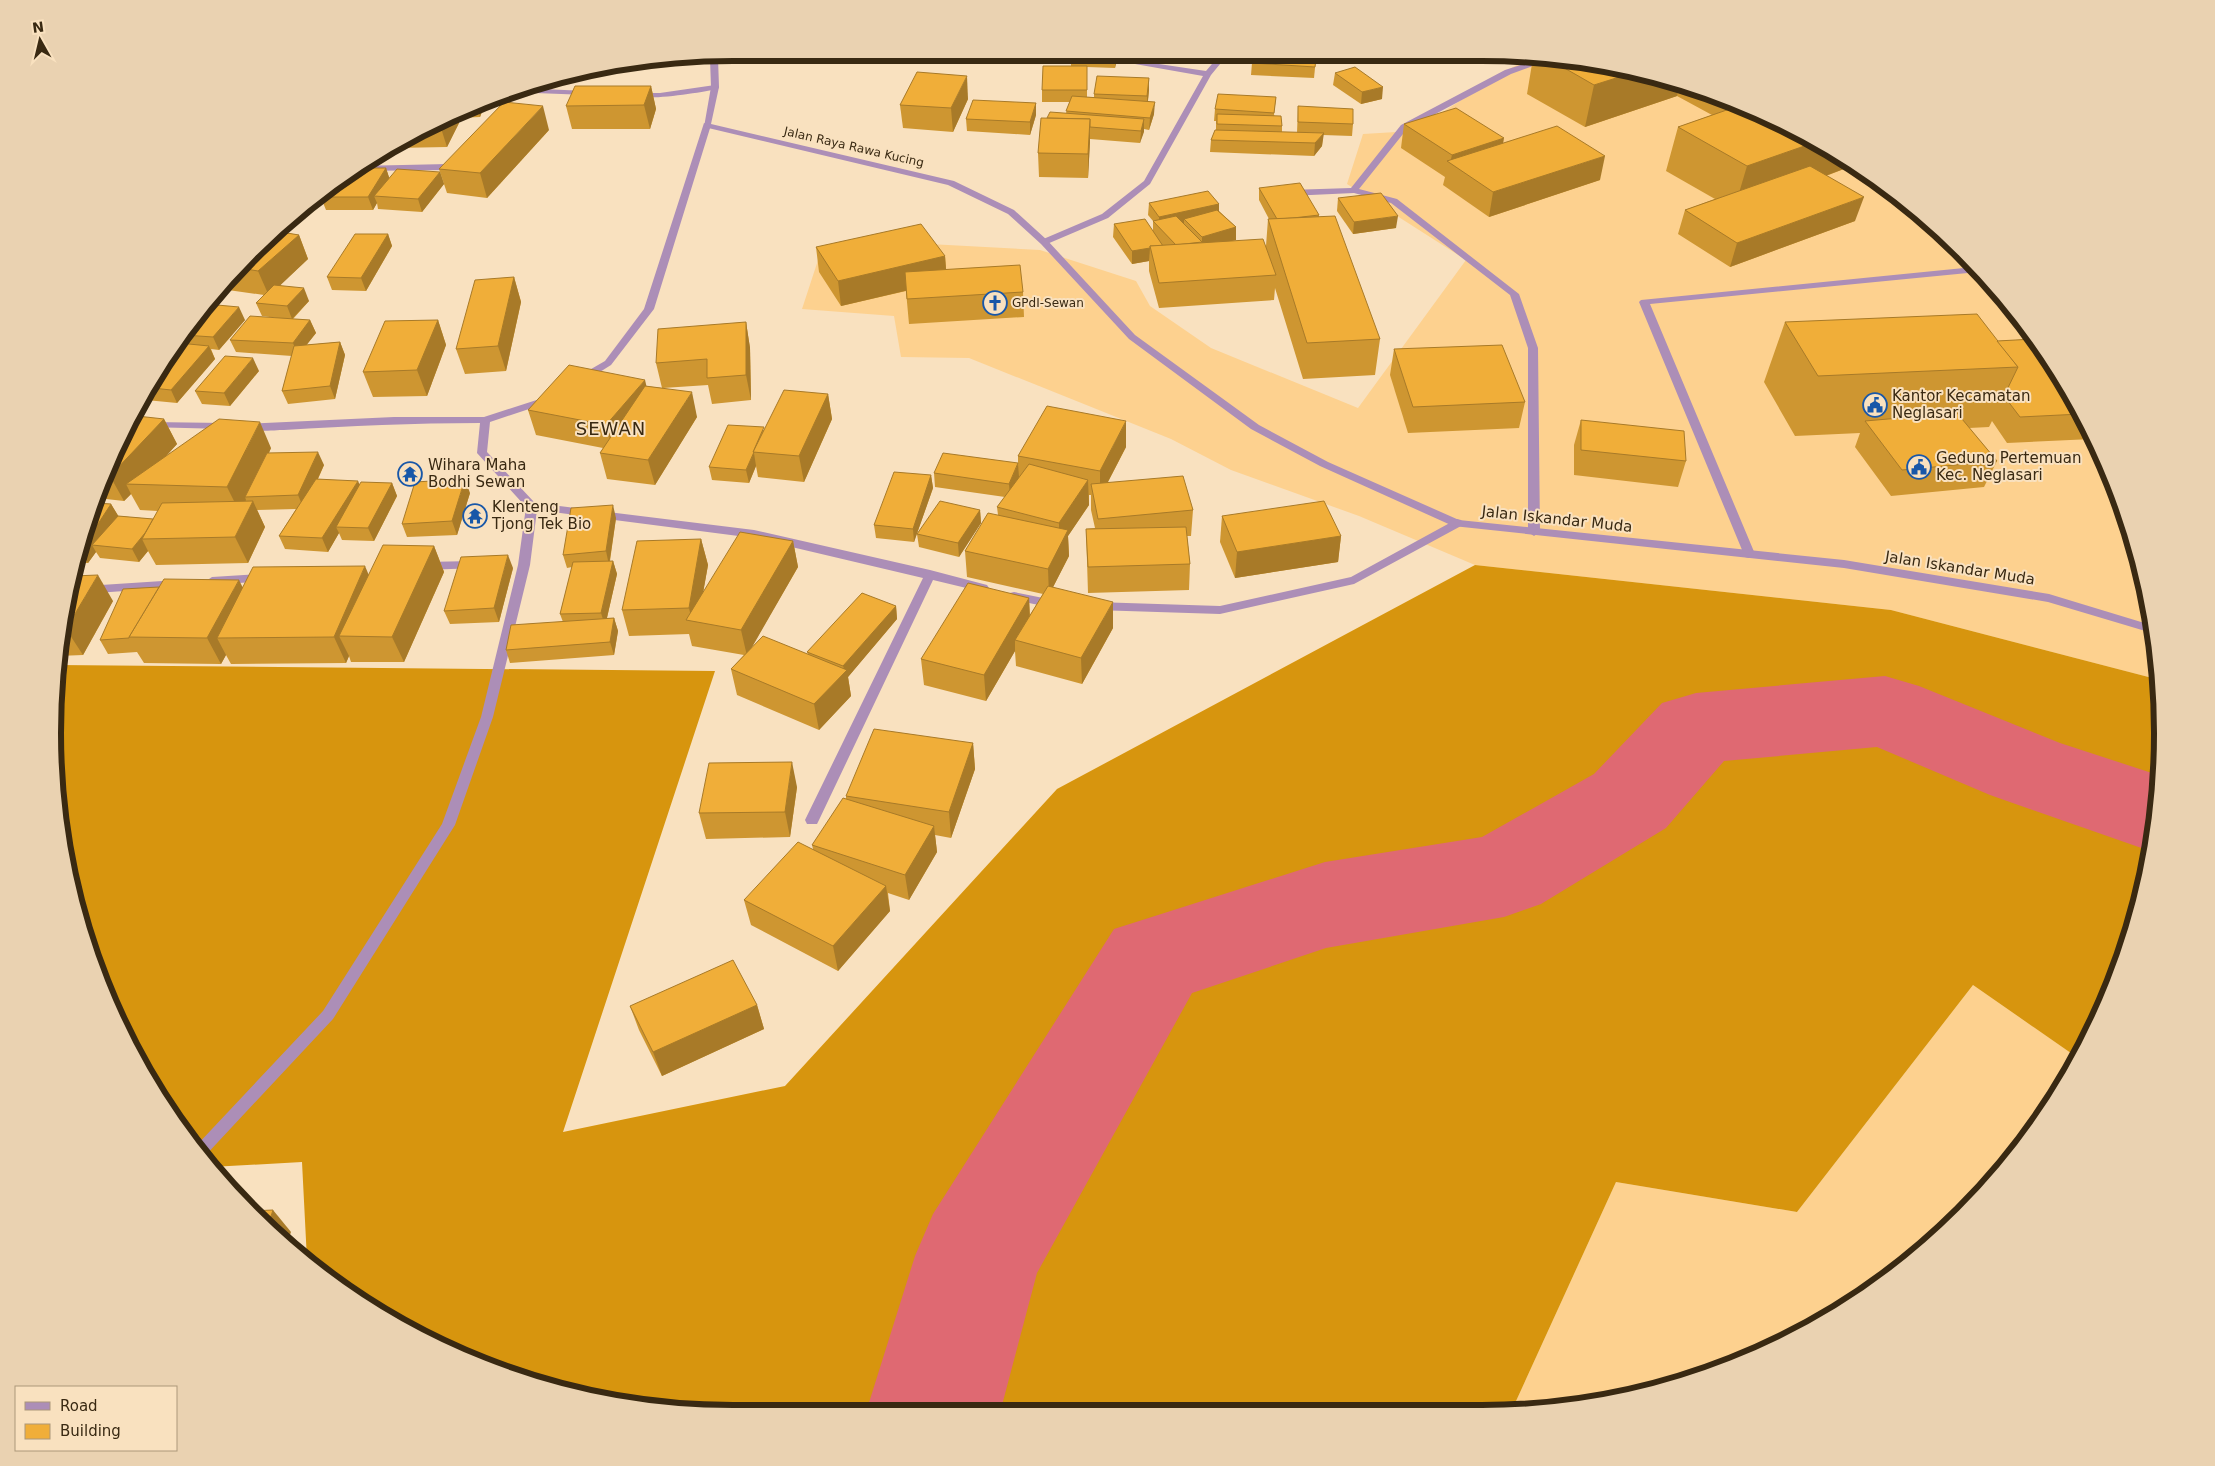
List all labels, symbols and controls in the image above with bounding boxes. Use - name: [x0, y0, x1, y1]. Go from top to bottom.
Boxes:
- north arrow: [15, 15, 65, 65]
- text: N: [31, 18, 45, 36]
- street label: Jalan Raya Rawa Kucing: [782, 124, 925, 170]
- church icon: GPdI-Sewan: [982, 290, 1008, 316]
- place label: GPdI-Sewan: [1012, 296, 1084, 310]
- place label: Kantor Kecamatan Neglasari: [1892, 387, 2030, 422]
- public building icon: Kantor Kecamatan Neglasari: [1862, 392, 1888, 418]
- district label: SEWAN: [576, 418, 646, 439]
- place label: Gedung Pertemuan Kec. Neglasari: [1936, 449, 2082, 484]
- public building icon: Gedung Pertemuan Kec. Neglasari: [1906, 454, 1932, 480]
- place label: Wihara Maha Bodhi Sewan: [428, 456, 526, 491]
- temple icon: Wihara Maha Bodhi Sewan: [397, 461, 423, 487]
- place label: Klenteng Tjong Tek Bio: [491, 498, 591, 533]
- street label: Jalan Iskandar Muda: [1480, 502, 1633, 536]
- temple icon: Klenteng Tjong Tek Bio: [462, 503, 488, 529]
- street label: Jalan Iskandar Muda: [1883, 547, 2036, 589]
- legend: [15, 1386, 178, 1451]
- text: Road: [60, 1397, 98, 1415]
- text: Building: [60, 1422, 121, 1440]

